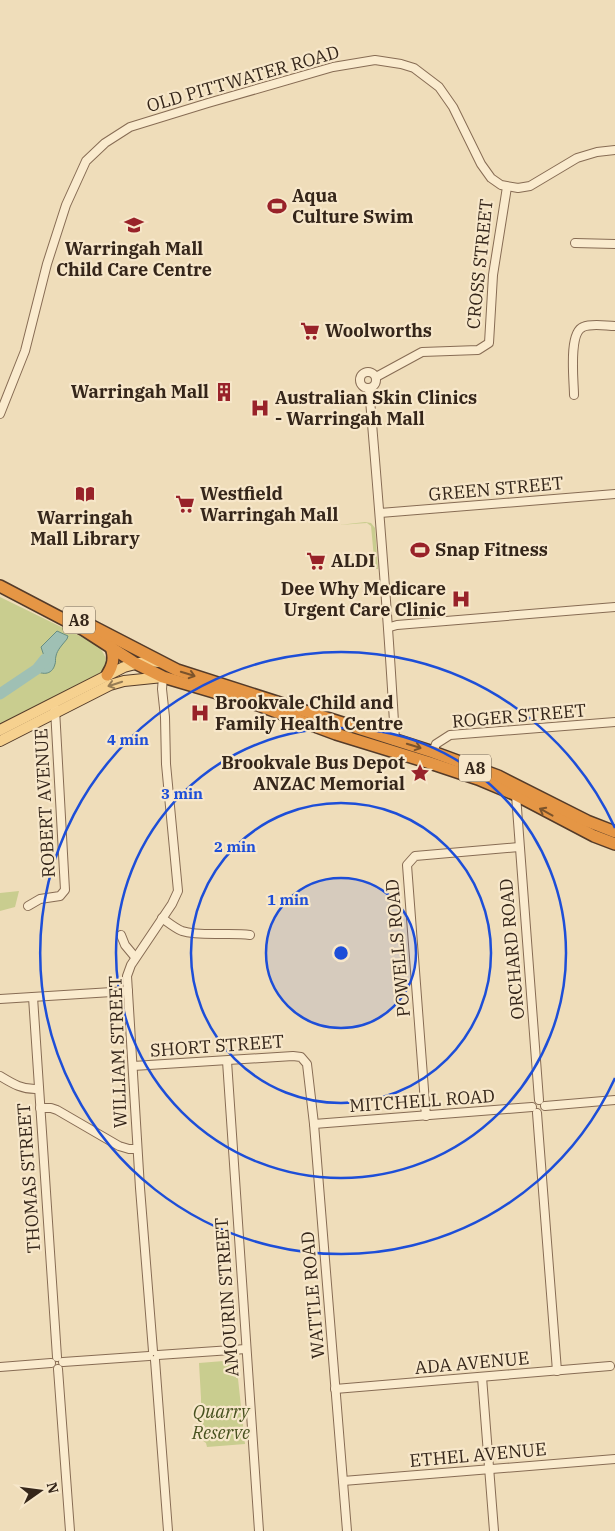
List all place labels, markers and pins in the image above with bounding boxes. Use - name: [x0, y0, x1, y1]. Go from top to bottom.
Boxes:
- place label: Aqua Culture Swim: [292, 184, 414, 228]
- sports icon: Aqua Culture Swim: [266, 195, 288, 217]
- school or university icon: Warringah Mall Child Care Centre: [123, 214, 145, 236]
- place label: Warringah Mall Child Care Centre: [56, 237, 212, 281]
- place label: Woolworths: [325, 319, 432, 342]
- supermarket icon: Woolworths: [299, 320, 321, 342]
- place label: Warringah Mall: [71, 380, 209, 403]
- building icon: Warringah Mall: [213, 381, 235, 403]
- place label: Australian Skin Clinics - Warringah Mall: [275, 386, 477, 430]
- hospital icon: Australian Skin Clinics - Warringah Mall: [249, 397, 271, 419]
- place label: Westfield Warringah Mall: [200, 482, 338, 526]
- library icon: Warringah Mall Library: [74, 483, 96, 505]
- supermarket icon: Westfield Warringah Mall: [174, 493, 196, 515]
- place label: Warringah Mall Library: [30, 506, 141, 550]
- place label: Snap Fitness: [435, 538, 548, 561]
- sports icon: Snap Fitness: [409, 539, 431, 561]
- place label: ALDI: [331, 549, 375, 572]
- supermarket icon: ALDI: [305, 550, 327, 572]
- place label: Dee Why Medicare Urgent Care Clinic: [281, 577, 446, 621]
- hospital icon: Dee Why Medicare Urgent Care Clinic: [450, 588, 472, 610]
- place label: Brookvale Child and Family Health Centre: [215, 691, 403, 735]
- hospital icon: Brookvale Child and Family Health Centre: [189, 702, 211, 724]
- place label: Brookvale Bus Depot ANZAC Memorial: [221, 751, 405, 795]
- place icon: Brookvale Bus Depot ANZAC Memorial: [409, 762, 431, 784]
- centre of rings: [332, 944, 350, 962]

